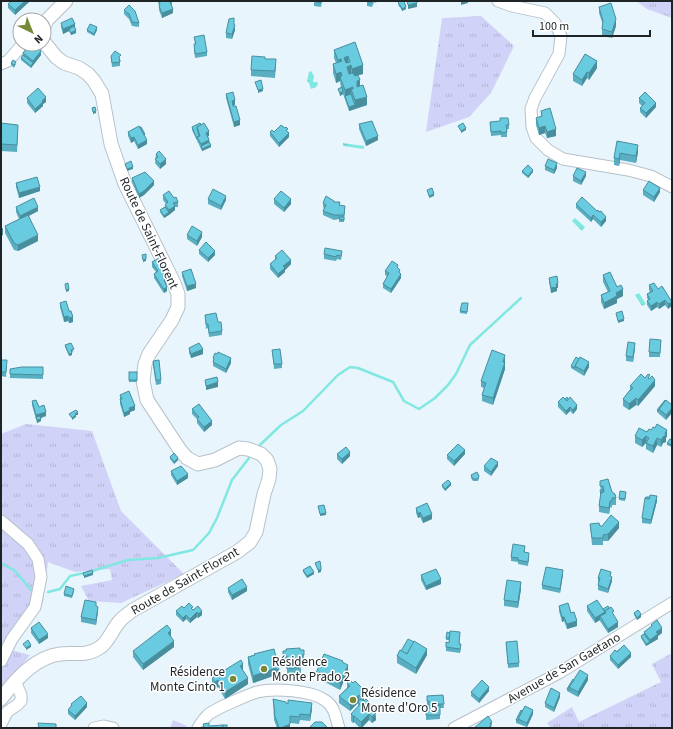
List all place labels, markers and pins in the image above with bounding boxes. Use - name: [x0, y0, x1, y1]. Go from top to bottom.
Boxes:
- place label: Résidence Monte Prado 2: [272, 653, 350, 686]
- place label: Résidence Monte Cinto 1: [150, 663, 225, 696]
- marker: Résidence Monte Prado 2: [259, 664, 269, 674]
- marker: Résidence Monte Cinto 1: [228, 674, 238, 684]
- place label: Résidence Monte d'Oro 5: [361, 684, 437, 717]
- marker: Résidence Monte d'Oro 5: [348, 695, 358, 705]

